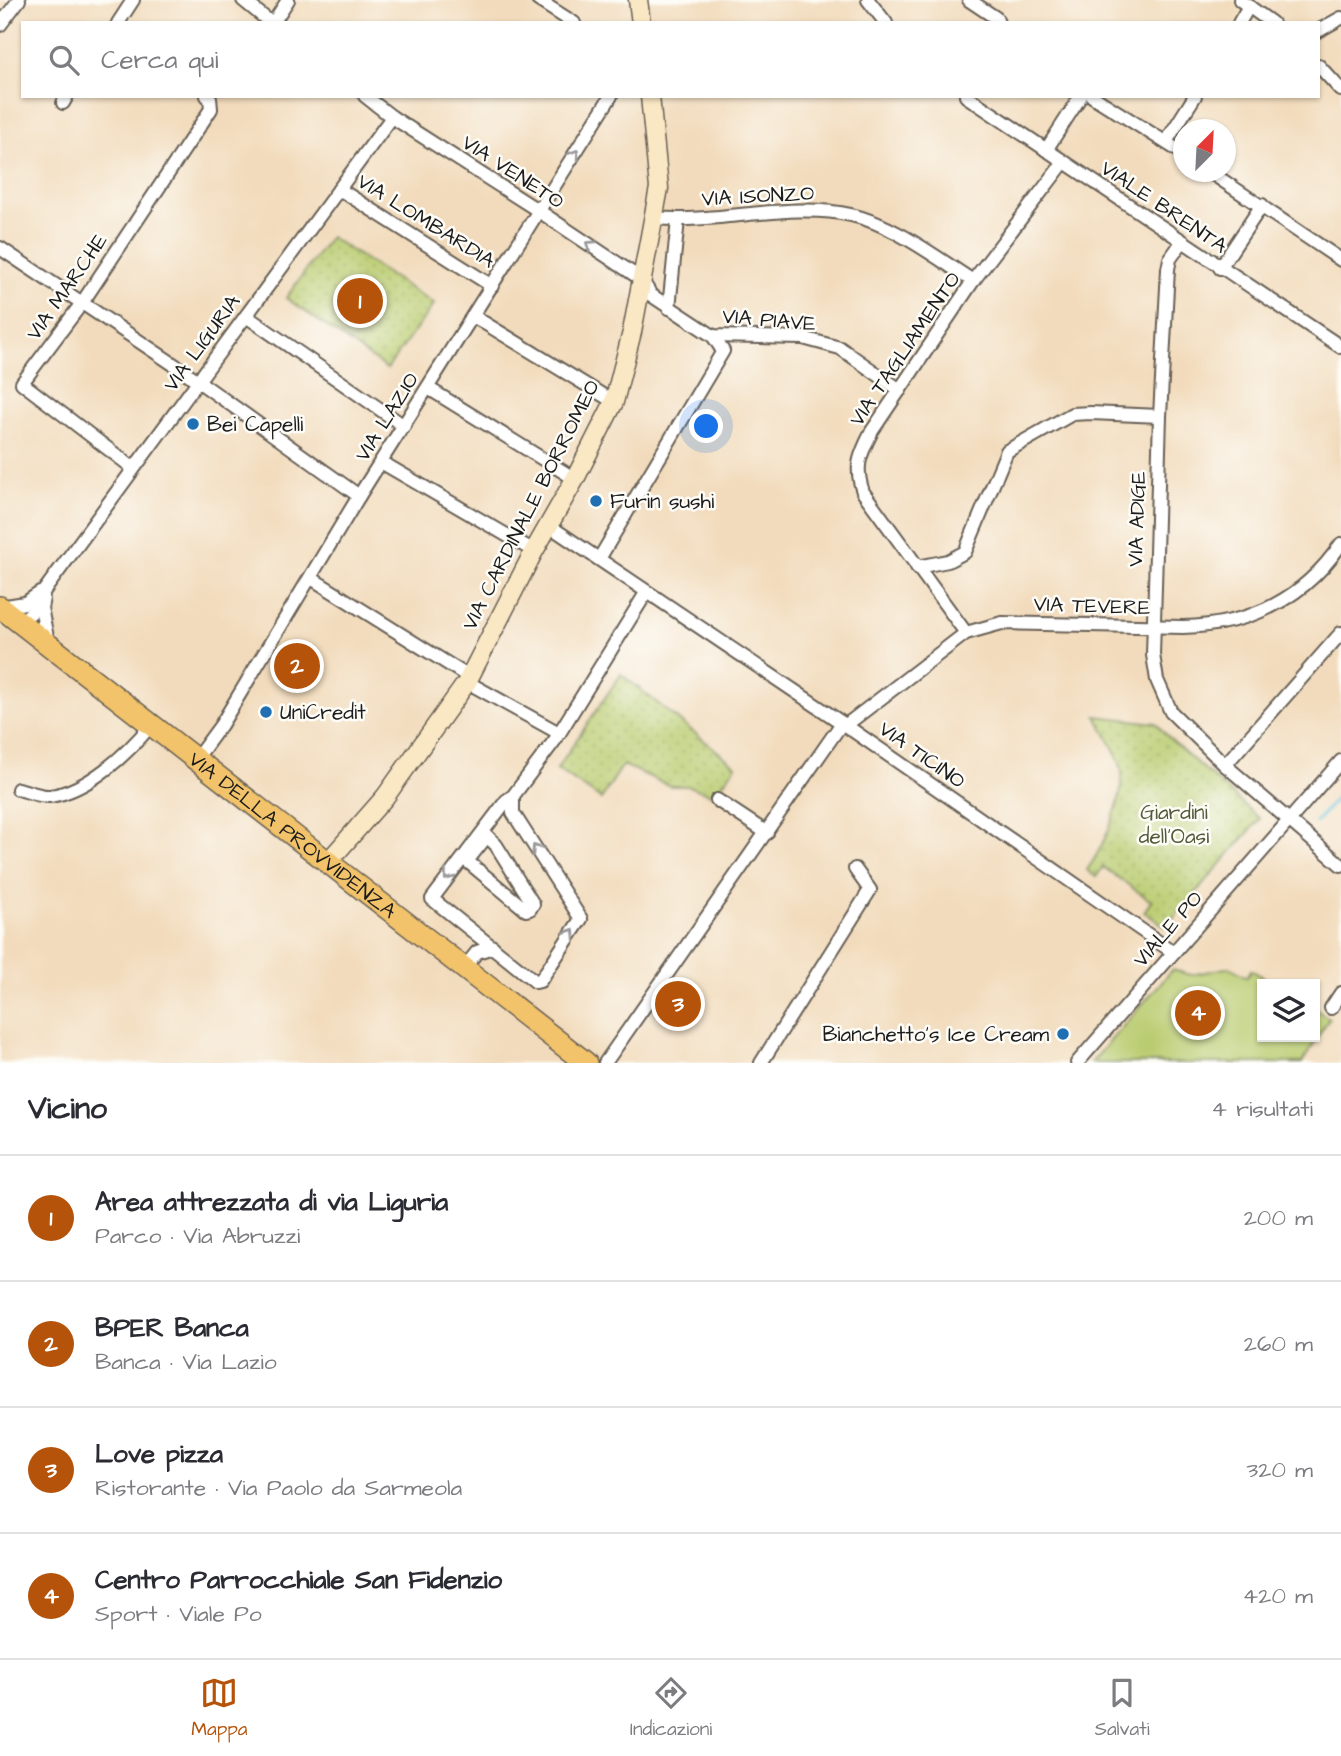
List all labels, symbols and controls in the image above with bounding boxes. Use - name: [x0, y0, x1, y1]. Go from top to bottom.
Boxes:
- search box: [21, 21, 1320, 98]
- icon: search: [45, 41, 83, 79]
- text: Cerca qui: [101, 42, 218, 78]
- north arrow: [1173, 119, 1236, 182]
- street label: VIA VENETO: [456, 128, 570, 216]
- one-way arrow: [567, 148, 580, 161]
- street label: VIALE BRENTA: [1095, 154, 1234, 260]
- street label: VIA LOMBARDIA: [351, 167, 501, 275]
- street label: VIA ISONZO: [701, 179, 815, 213]
- street label: VIA MARCHE: [20, 227, 115, 346]
- one-way arrow: [585, 241, 598, 253]
- street label: VIA TAGLIAMENTO: [842, 266, 968, 432]
- pin: 1: [337, 275, 383, 327]
- street label: VIA LIGURIA: [157, 288, 248, 398]
- street label: VIA PIAVE: [721, 301, 818, 339]
- street label: VIA LAZIO: [348, 367, 426, 467]
- street label: VIA CARDINALE BORROMEO: [455, 375, 607, 635]
- your location: [689, 409, 723, 443]
- place label: Bei Capelli: [207, 410, 303, 440]
- marker: Bei Capelli: [185, 416, 201, 432]
- street label: VIA ADIGE: [1121, 470, 1153, 567]
- place label: Furin sushi: [610, 487, 714, 516]
- marker: Furin sushi: [588, 493, 604, 509]
- street label: VIA TEVERE: [1033, 589, 1151, 623]
- pin: 2: [274, 640, 320, 692]
- place label: UniCredit: [280, 698, 366, 727]
- marker: UniCredit: [258, 704, 274, 720]
- street label: VIA TICINO: [873, 715, 971, 795]
- street label: VIA DELLA PROVVIDENZA: [183, 745, 403, 925]
- park label: Giardini dell'Oasi: [1139, 798, 1209, 851]
- one-way arrow: [531, 844, 544, 857]
- one-way arrow: [444, 868, 457, 881]
- street label: VIALE PO: [1127, 885, 1209, 973]
- one-way arrow: [563, 928, 576, 941]
- pin: 3: [655, 978, 701, 1030]
- map controls: [1257, 979, 1320, 1042]
- button: layers: [1257, 979, 1320, 1042]
- pin: 4: [1175, 987, 1221, 1039]
- place label: Bianchetto's Ice Cream: [822, 1020, 1050, 1049]
- marker: Bianchetto's Ice Cream: [1055, 1026, 1071, 1042]
- text: Vicino: [28, 1088, 107, 1130]
- text: 4 risultati: [1211, 1093, 1313, 1125]
- text: Area attrezzata di via Liguria: [95, 1184, 448, 1220]
- text: 1: [50, 1202, 52, 1234]
- text: 200 m: [1244, 1202, 1313, 1234]
- text: Parco · Via Abruzzi: [95, 1220, 300, 1252]
- text: BPER Banca: [95, 1310, 249, 1346]
- text: 2: [44, 1328, 58, 1360]
- text: 260 m: [1244, 1328, 1313, 1360]
- text: Banca · Via Lazio: [95, 1346, 277, 1378]
- text: Love pizza: [95, 1436, 223, 1472]
- text: 3: [45, 1454, 57, 1486]
- text: 320 m: [1247, 1454, 1313, 1486]
- text: Ristorante · Via Paolo da Sarmeola: [95, 1472, 462, 1504]
- text: Centro Parrocchiale San Fidenzio: [95, 1562, 502, 1598]
- text: 4: [43, 1580, 59, 1612]
- text: 420 m: [1243, 1580, 1313, 1612]
- text: Sport · Viale Po: [95, 1598, 262, 1630]
- tab: Mappa: [191, 1674, 248, 1743]
- tab: Indicazioni: [630, 1674, 712, 1743]
- tab: Salvati: [1095, 1674, 1150, 1743]

